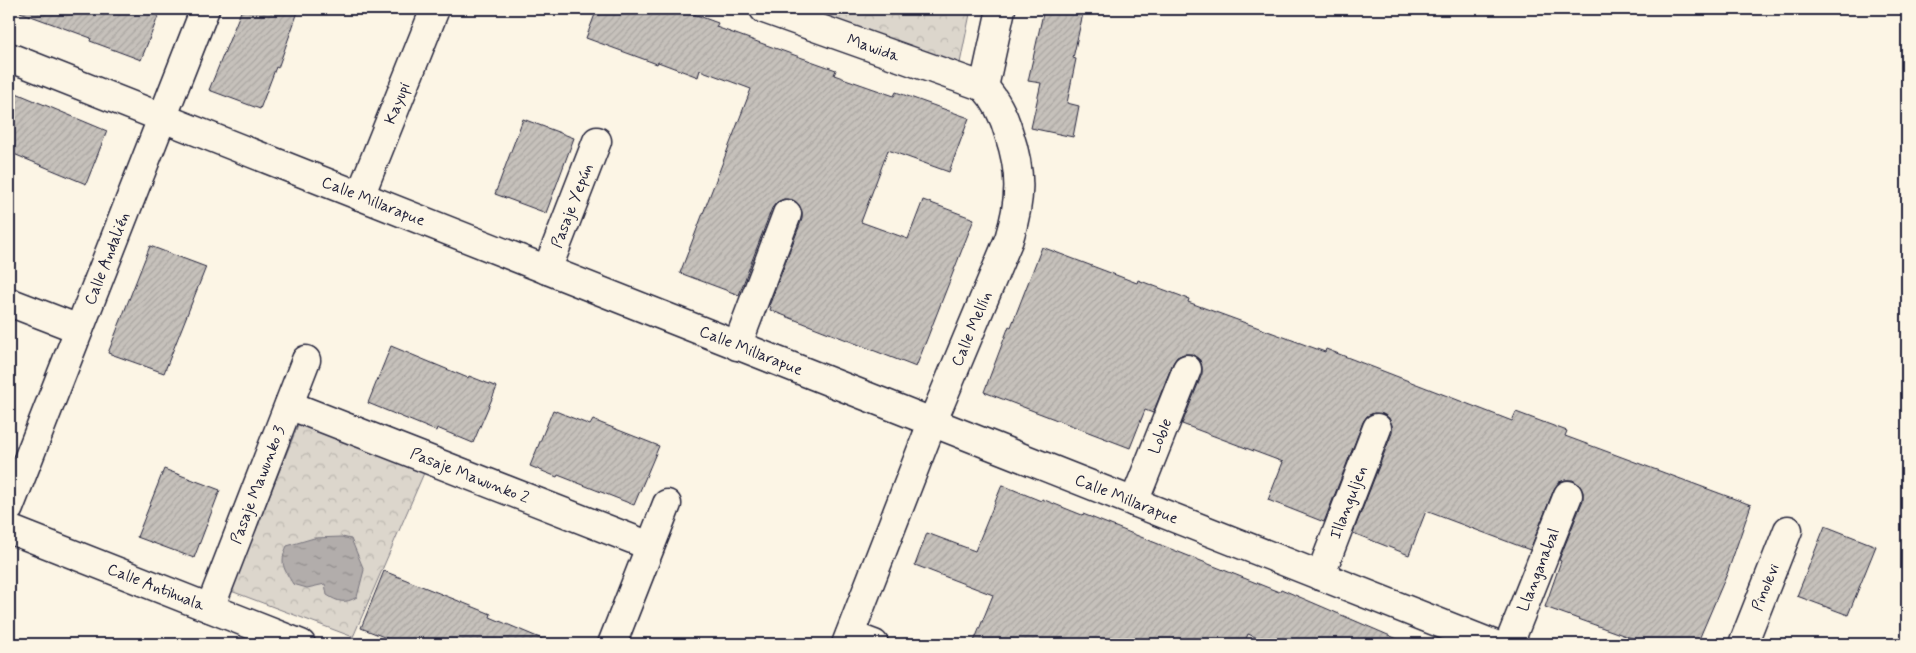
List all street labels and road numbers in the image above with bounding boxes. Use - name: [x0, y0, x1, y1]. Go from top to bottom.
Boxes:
- street label: Mawida: [844, 29, 903, 67]
- street label: Kayupi: [379, 79, 415, 127]
- street label: Pasaje Yepún: [546, 160, 598, 251]
- street label: Calle Millarapue: [319, 171, 429, 231]
- street label: Calle Andalién: [79, 209, 135, 308]
- street label: Calle Mellín: [947, 288, 997, 370]
- street label: Calle Millarapue: [696, 321, 806, 381]
- street label: Loble: [1144, 415, 1177, 457]
- street label: Pasaje Mawunko 3: [225, 423, 290, 547]
- street label: Pasaje Mawunko 2: [407, 443, 532, 508]
- street label: Illanguljen: [1325, 463, 1372, 542]
- street label: Calle Millarapue: [1072, 469, 1182, 529]
- street label: Llanganabal: [1512, 525, 1564, 614]
- street label: Calle Antihuala: [104, 558, 208, 616]
- street label: Pinolevi: [1747, 560, 1784, 614]

